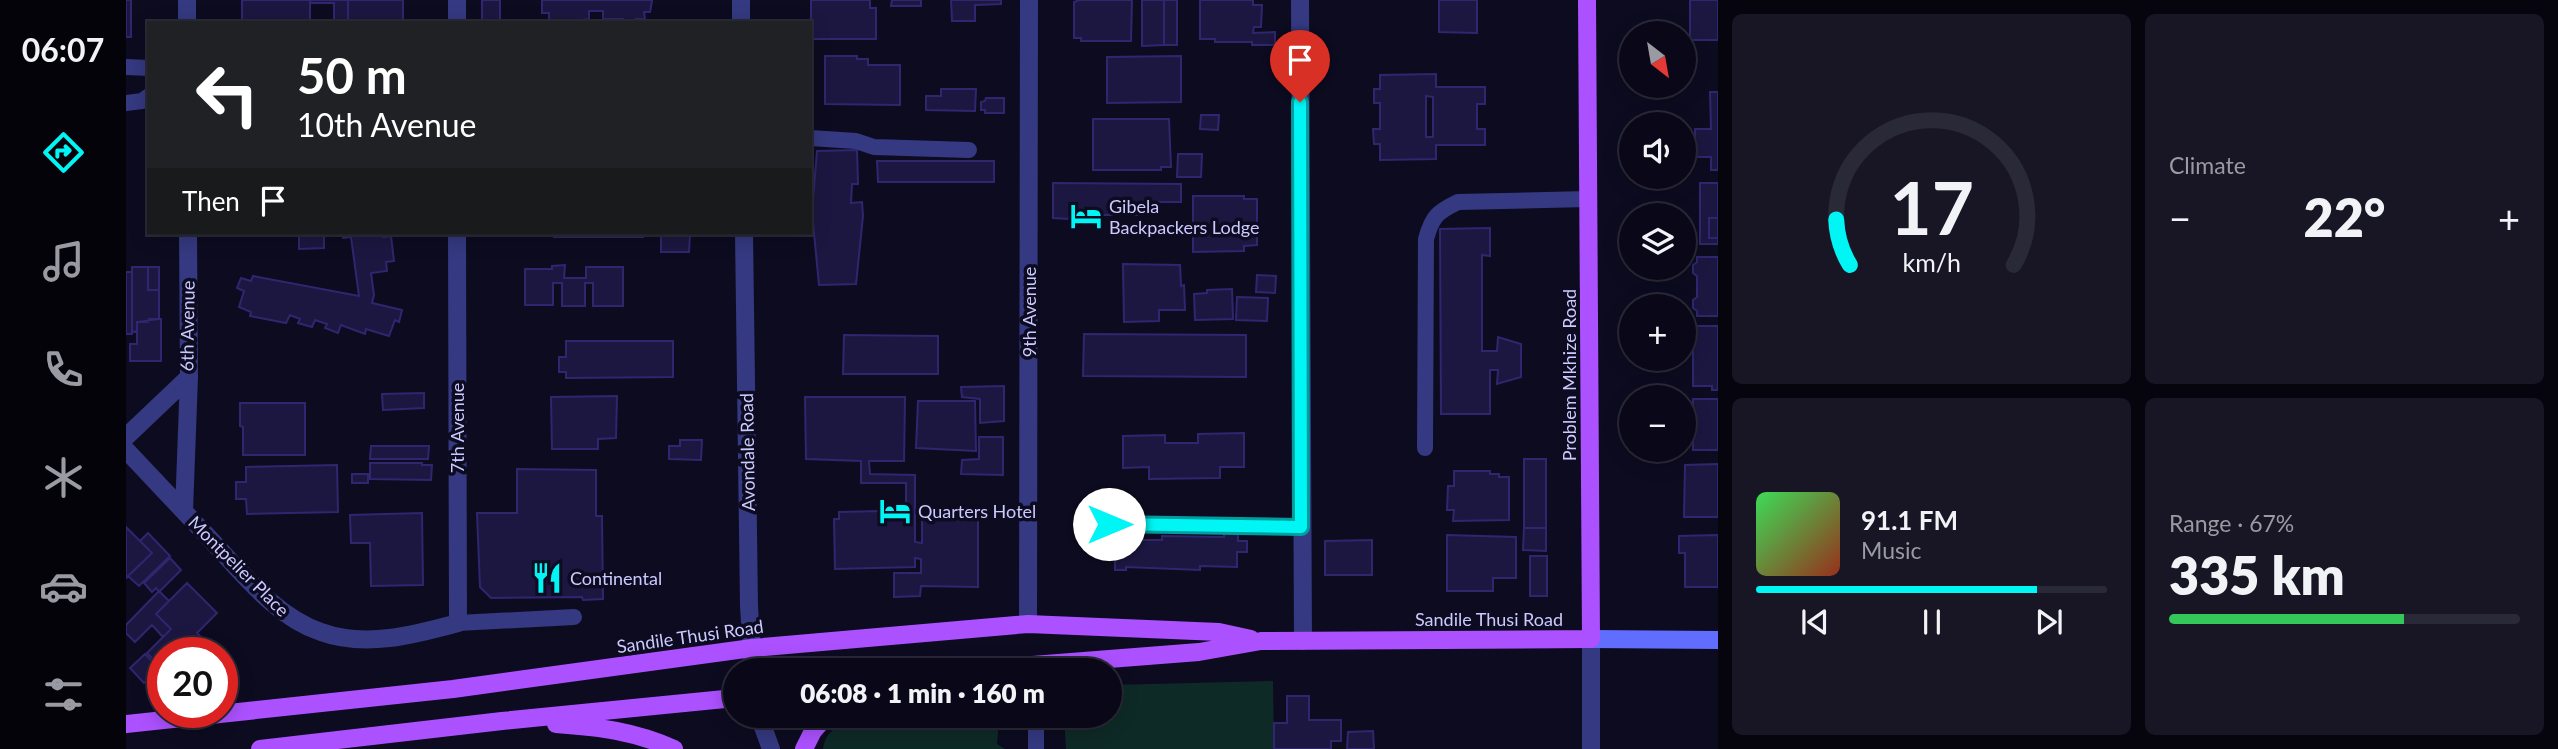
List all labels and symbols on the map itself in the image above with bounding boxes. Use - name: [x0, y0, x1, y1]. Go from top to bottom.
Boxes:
- north arrow: [1619, 21, 1696, 98]
- pin: [1270, 30, 1330, 102]
- place label: Gibela Backpackers Lodge: [1109, 195, 1259, 238]
- hotel icon: Gibela Backpackers Lodge: [1069, 199, 1103, 233]
- street label: 9th Avenue: [1018, 267, 1040, 357]
- street label: 6th Avenue: [175, 281, 199, 371]
- street label: Problem Mkhize Road: [1558, 289, 1580, 461]
- street label: 7th Avenue: [446, 383, 468, 473]
- street label: Avondale Road: [735, 393, 759, 511]
- position arrow: [1072, 487, 1146, 561]
- hotel icon: Quarters Hotel: [878, 494, 912, 528]
- place label: Quarters Hotel: [918, 500, 1036, 522]
- street label: Montpelier Place: [184, 511, 294, 621]
- restaurant icon: Continental: [530, 561, 564, 595]
- place label: Continental: [570, 567, 662, 589]
- street label: Sandile Thusi Road: [1415, 608, 1563, 630]
- street label: Sandile Thusi Road: [615, 615, 765, 657]
- speed limit sign: 20: [147, 637, 238, 728]

